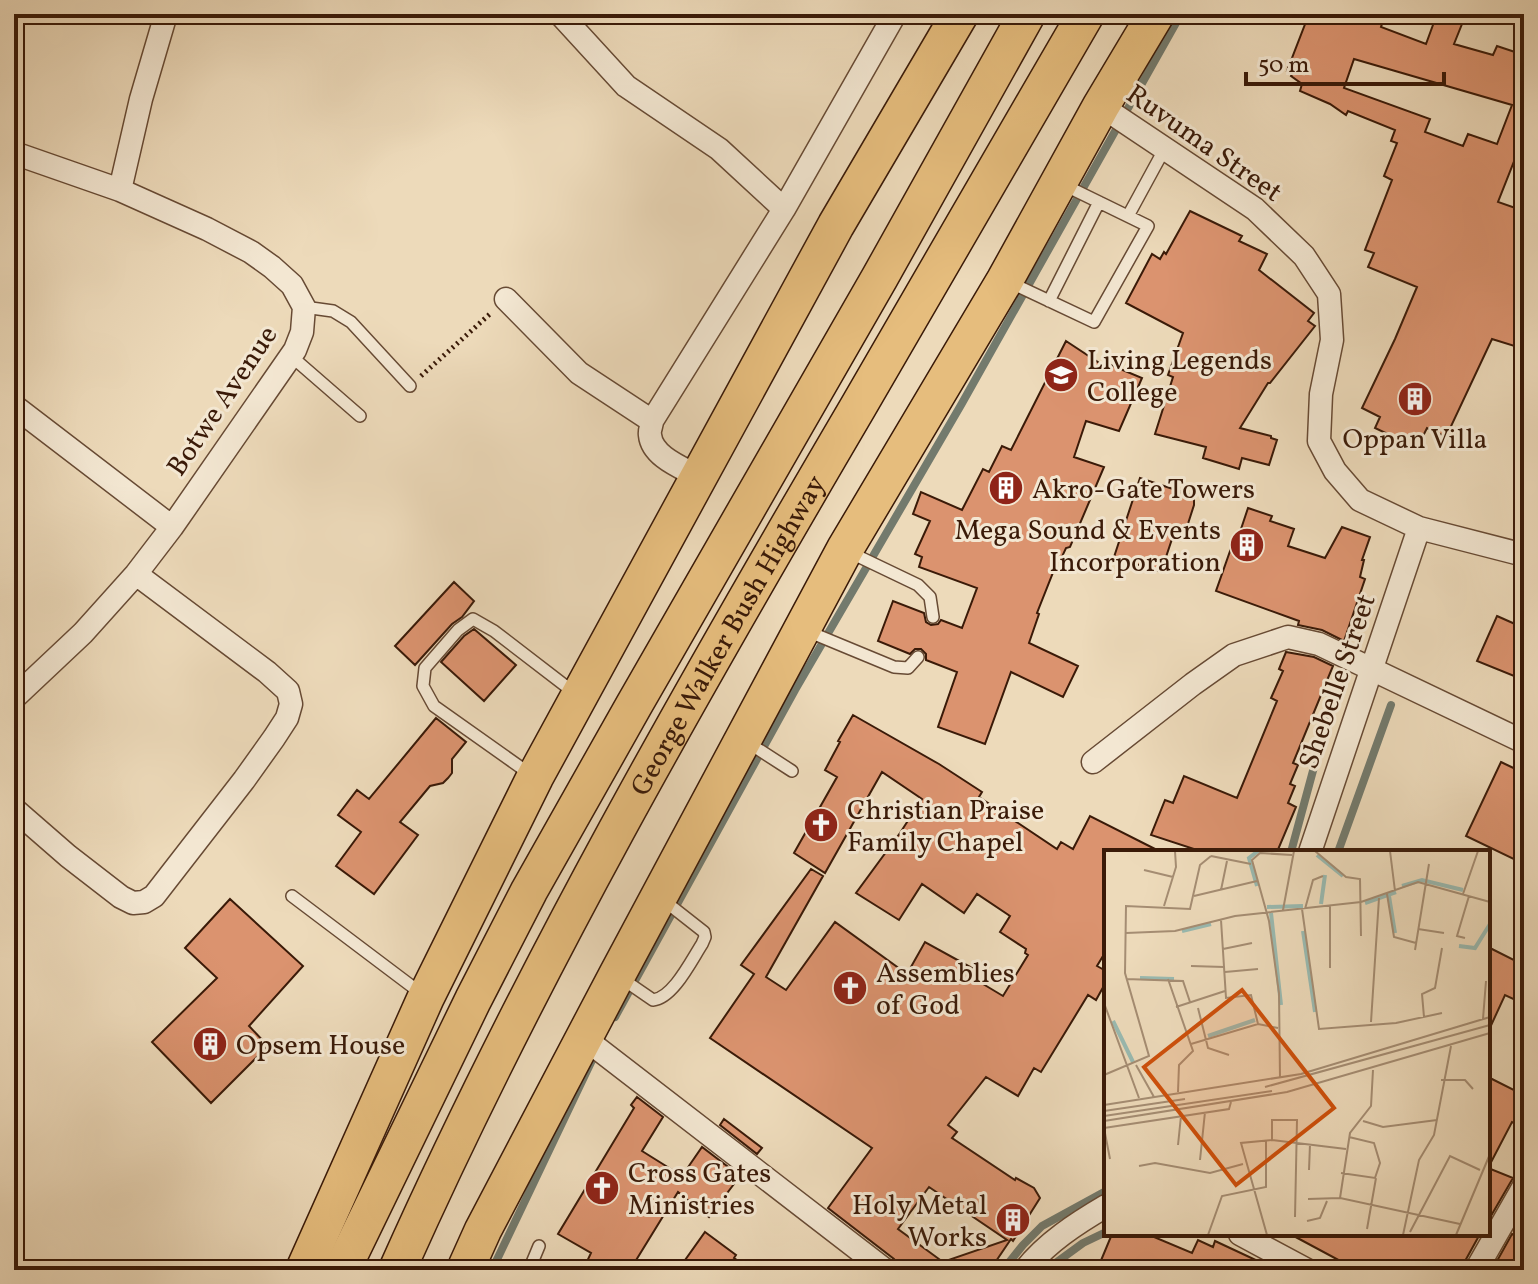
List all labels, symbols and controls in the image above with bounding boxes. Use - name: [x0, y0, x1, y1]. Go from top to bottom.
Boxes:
- scale bar: [1246, 36, 1444, 86]
- text: 50 m: [1258, 49, 1310, 83]
- street label: Ruvuma Street: [1118, 76, 1289, 212]
- street label: Botwe Avenue: [158, 318, 288, 484]
- place label: Living Legends College: [1087, 342, 1272, 413]
- school or university icon: Living Legends College: [1042, 356, 1080, 394]
- building icon: Oppan Villa: [1396, 380, 1434, 418]
- place label: Oppan Villa: [1343, 421, 1487, 460]
- street label: George Walker Bush Highway: [622, 468, 836, 804]
- building icon: Akro-Gate Towers: [987, 469, 1025, 507]
- place label: Akro-Gate Towers: [1032, 471, 1255, 510]
- place label: Mega Sound & Events Incorporation: [955, 512, 1221, 583]
- building icon: Mega Sound & Events Incorporation: [1228, 526, 1266, 564]
- street label: Shebelle Street: [1290, 589, 1387, 775]
- place label: Christian Praise Family Chapel: [847, 792, 1044, 863]
- church icon: Christian Praise Family Chapel: [802, 806, 840, 844]
- inset map: [1104, 850, 1490, 1236]
- place label: Assemblies of God: [876, 955, 1015, 1026]
- church icon: Assemblies of God: [831, 969, 869, 1007]
- building icon: Opsem House: [191, 1025, 229, 1063]
- place label: Opsem House: [236, 1027, 405, 1066]
- place label: Cross Gates Ministries: [628, 1155, 771, 1226]
- church icon: Cross Gates Ministries: [583, 1169, 621, 1207]
- place label: Holy Metal Works: [852, 1187, 987, 1258]
- building icon: Holy Metal Works: [994, 1201, 1032, 1239]

